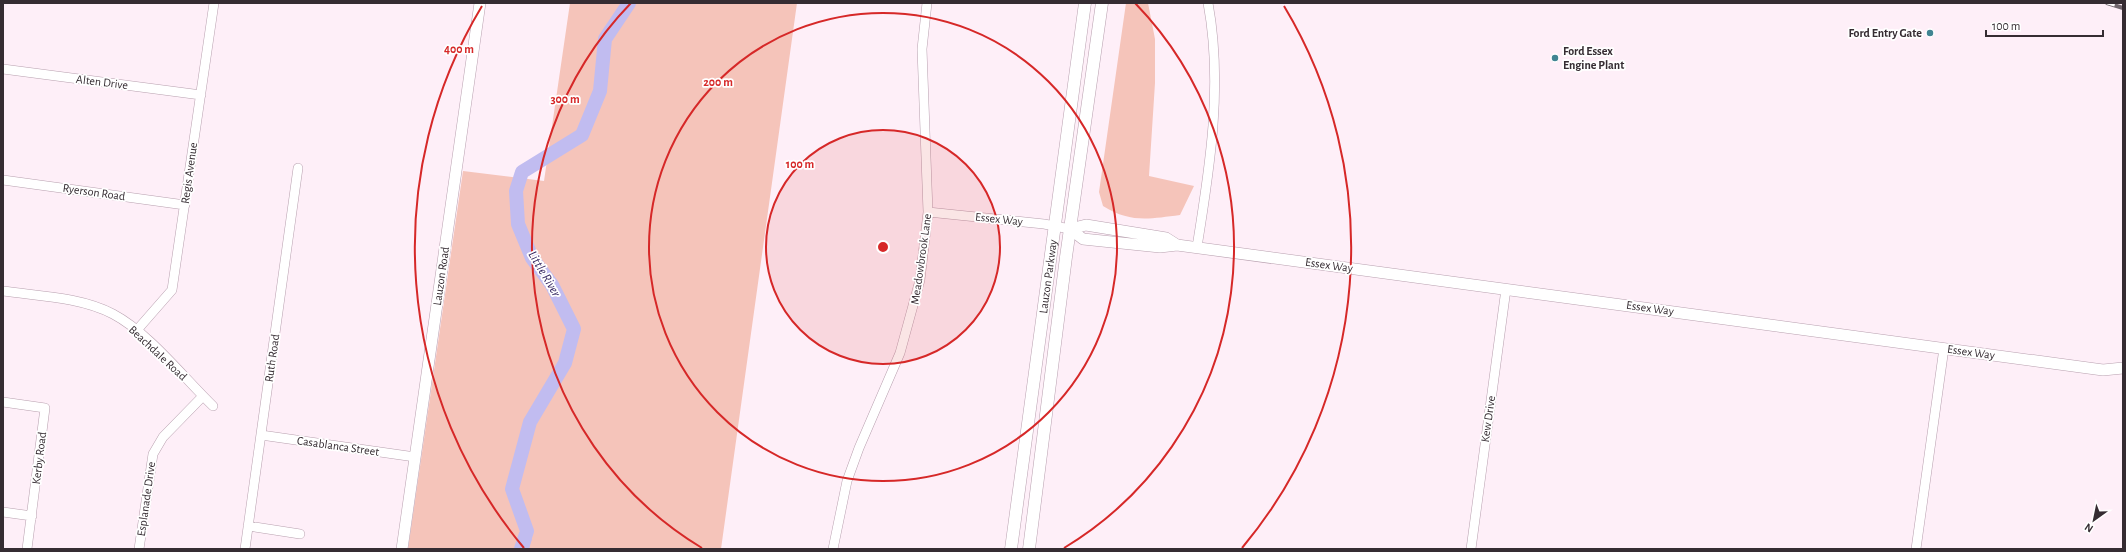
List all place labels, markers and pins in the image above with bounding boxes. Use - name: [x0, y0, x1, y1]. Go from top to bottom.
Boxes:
- place label: Ford Entry Gate: [1848, 27, 1922, 40]
- marker: Ford Entry Gate: [1925, 28, 1935, 38]
- place label: Ford Essex Engine Plant: [1563, 45, 1624, 71]
- marker: Ford Essex Engine Plant: [1550, 53, 1560, 63]
- centre of rings: [876, 240, 890, 254]

